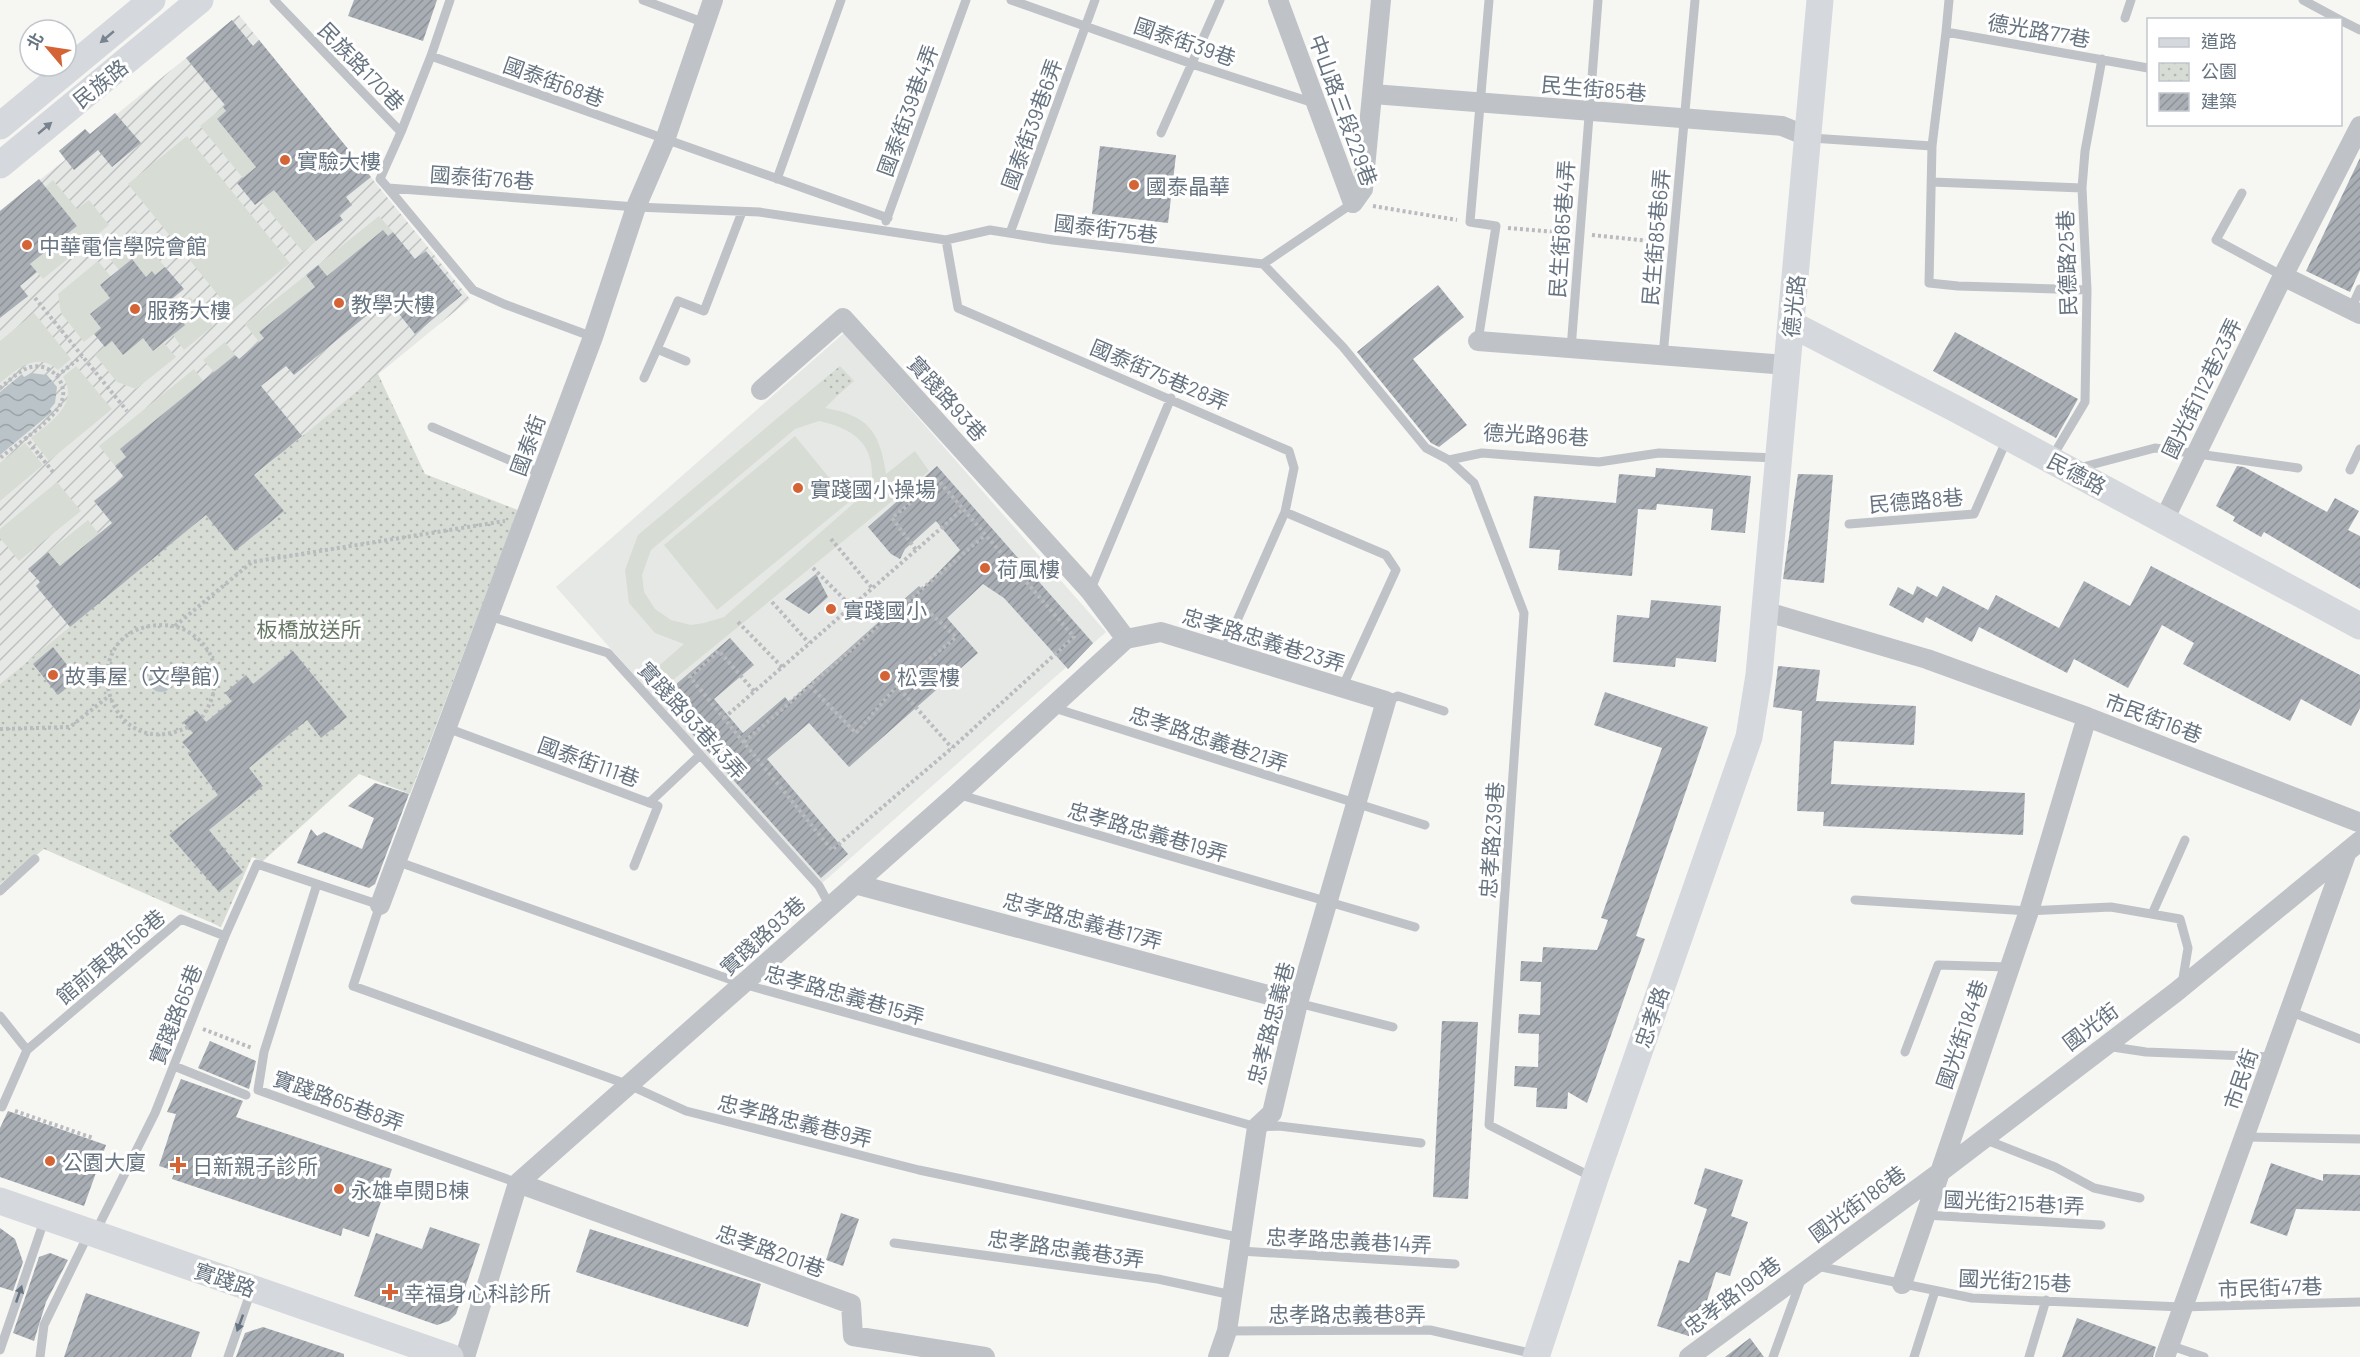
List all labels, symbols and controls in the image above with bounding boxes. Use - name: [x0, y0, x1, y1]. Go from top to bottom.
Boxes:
- street label: 德光路77巷: [1986, 9, 2092, 51]
- street label: 國泰街39巷: [1131, 12, 1239, 70]
- street label: 民族路170巷: [314, 17, 410, 115]
- north arrow: [18, 18, 78, 78]
- legend: [2147, 18, 2342, 126]
- text: 北: [22, 29, 47, 52]
- text: 道路: [2201, 30, 2237, 52]
- one-way arrow: [99, 31, 114, 43]
- street label: 中山路三段229巷: [1305, 31, 1383, 189]
- street label: 國泰街39巷4弄: [872, 41, 942, 179]
- street label: 國泰街68巷: [500, 51, 608, 111]
- street label: 民族路: [68, 53, 132, 113]
- street label: 國泰街39巷6弄: [996, 55, 1066, 193]
- text: 公園: [2201, 60, 2237, 82]
- street label: 民生街85巷: [1540, 71, 1648, 105]
- text: 建築: [2201, 90, 2237, 112]
- one-way arrow: [37, 122, 52, 135]
- place label: 實驗大樓: [297, 148, 381, 173]
- marker: 實驗大樓: [278, 153, 292, 167]
- street label: 民生街85巷4弄: [1544, 159, 1578, 299]
- street label: 國泰街76巷: [429, 161, 535, 193]
- street label: 民生街85巷6弄: [1637, 167, 1673, 307]
- place label: 國泰晶華: [1146, 173, 1230, 198]
- marker: 國泰晶華: [1127, 178, 1141, 192]
- street label: 國泰街75巷: [1052, 209, 1160, 247]
- street label: 民德路25巷: [2052, 210, 2080, 316]
- place label: 中華電信學院會館: [39, 233, 207, 258]
- marker: 中華電信學院會館: [20, 238, 34, 252]
- street label: 德光路: [1777, 273, 1809, 339]
- place label: 教學大樓: [351, 291, 435, 316]
- marker: 教學大樓: [332, 296, 346, 310]
- place label: 服務大樓: [147, 297, 231, 322]
- marker: 服務大樓: [128, 302, 142, 316]
- street label: 國光街112巷23弄: [2156, 314, 2246, 462]
- street label: 國泰街75巷28弄: [1087, 334, 1233, 414]
- street label: 實踐路93巷: [903, 350, 993, 446]
- street label: 國泰街: [504, 411, 550, 479]
- street label: 德光路96巷: [1483, 419, 1589, 449]
- street label: 民德路: [2043, 447, 2111, 499]
- place label: 實踐國小操場: [810, 476, 936, 501]
- marker: 實踐國小操場: [791, 481, 805, 495]
- street label: 民德路8巷: [1868, 483, 1964, 517]
- place label: 荷風樓: [997, 556, 1060, 581]
- marker: 荷風樓: [978, 561, 992, 575]
- place label: 實踐國小: [843, 597, 927, 622]
- marker: 實踐國小: [824, 602, 838, 616]
- street label: 忠孝路忠義巷23弄: [1180, 602, 1348, 676]
- park label: 板橋放送所: [257, 616, 362, 641]
- street label: 實踐路93巷43弄: [634, 656, 752, 784]
- place label: 故事屋（文學館）: [65, 663, 233, 688]
- place label: 松雲樓: [897, 664, 960, 689]
- marker: 故事屋（文學館）: [46, 668, 60, 682]
- marker: 松雲樓: [878, 669, 892, 683]
- street label: 市民街16巷: [2102, 687, 2206, 747]
- street label: 忠孝路忠義巷21弄: [1127, 701, 1291, 775]
- street label: 國泰街111巷: [535, 731, 643, 791]
- street label: 忠孝路239巷: [1474, 781, 1508, 899]
- street label: 忠孝路忠義巷19弄: [1065, 796, 1231, 866]
- street label: 忠孝路忠義巷17弄: [1000, 887, 1166, 953]
- street label: 實踐路93巷: [714, 890, 810, 980]
- street label: 館前東路156巷: [51, 903, 169, 1009]
- street label: 忠孝路忠義巷15弄: [762, 959, 928, 1029]
- street label: 忠孝路忠義巷: [1242, 959, 1298, 1087]
- street label: 實踐路65巷: [144, 960, 206, 1068]
- street label: 國光街184巷: [1931, 976, 1991, 1092]
- street label: 忠孝路: [1629, 983, 1673, 1051]
- street label: 國光街: [2057, 997, 2123, 1055]
- street label: 市民街: [2218, 1045, 2262, 1113]
- street label: 實踐路65巷8弄: [270, 1065, 408, 1135]
- street label: 忠孝路忠義巷9弄: [715, 1089, 875, 1151]
- place label: 公園大廈: [62, 1149, 146, 1174]
- place label: 日新親子診所: [192, 1153, 318, 1178]
- marker: 公園大廈: [43, 1154, 57, 1168]
- marker: 日新親子診所: [169, 1156, 187, 1174]
- street label: 國光街186巷: [1804, 1160, 1910, 1246]
- place label: 永雄卓閱B棟: [351, 1177, 469, 1202]
- marker: 永雄卓閱B棟: [332, 1182, 346, 1196]
- street label: 國光街215巷1弄: [1943, 1186, 2085, 1218]
- street label: 忠孝路201巷: [713, 1219, 829, 1281]
- street label: 忠孝路忠義巷14弄: [1265, 1223, 1433, 1257]
- street label: 忠孝路忠義巷3弄: [986, 1225, 1146, 1271]
- street label: 忠孝路190巷: [1679, 1251, 1785, 1339]
- street label: 實踐路: [191, 1257, 259, 1301]
- street label: 國光街215巷: [1958, 1265, 2072, 1295]
- street label: 市民街47巷: [2217, 1273, 2323, 1301]
- place label: 幸福身心科診所: [404, 1280, 551, 1305]
- marker: 幸福身心科診所: [381, 1283, 399, 1301]
- one-way arrow: [14, 1285, 24, 1303]
- street label: 忠孝路忠義巷8弄: [1268, 1301, 1426, 1326]
- one-way arrow: [235, 1314, 245, 1332]

